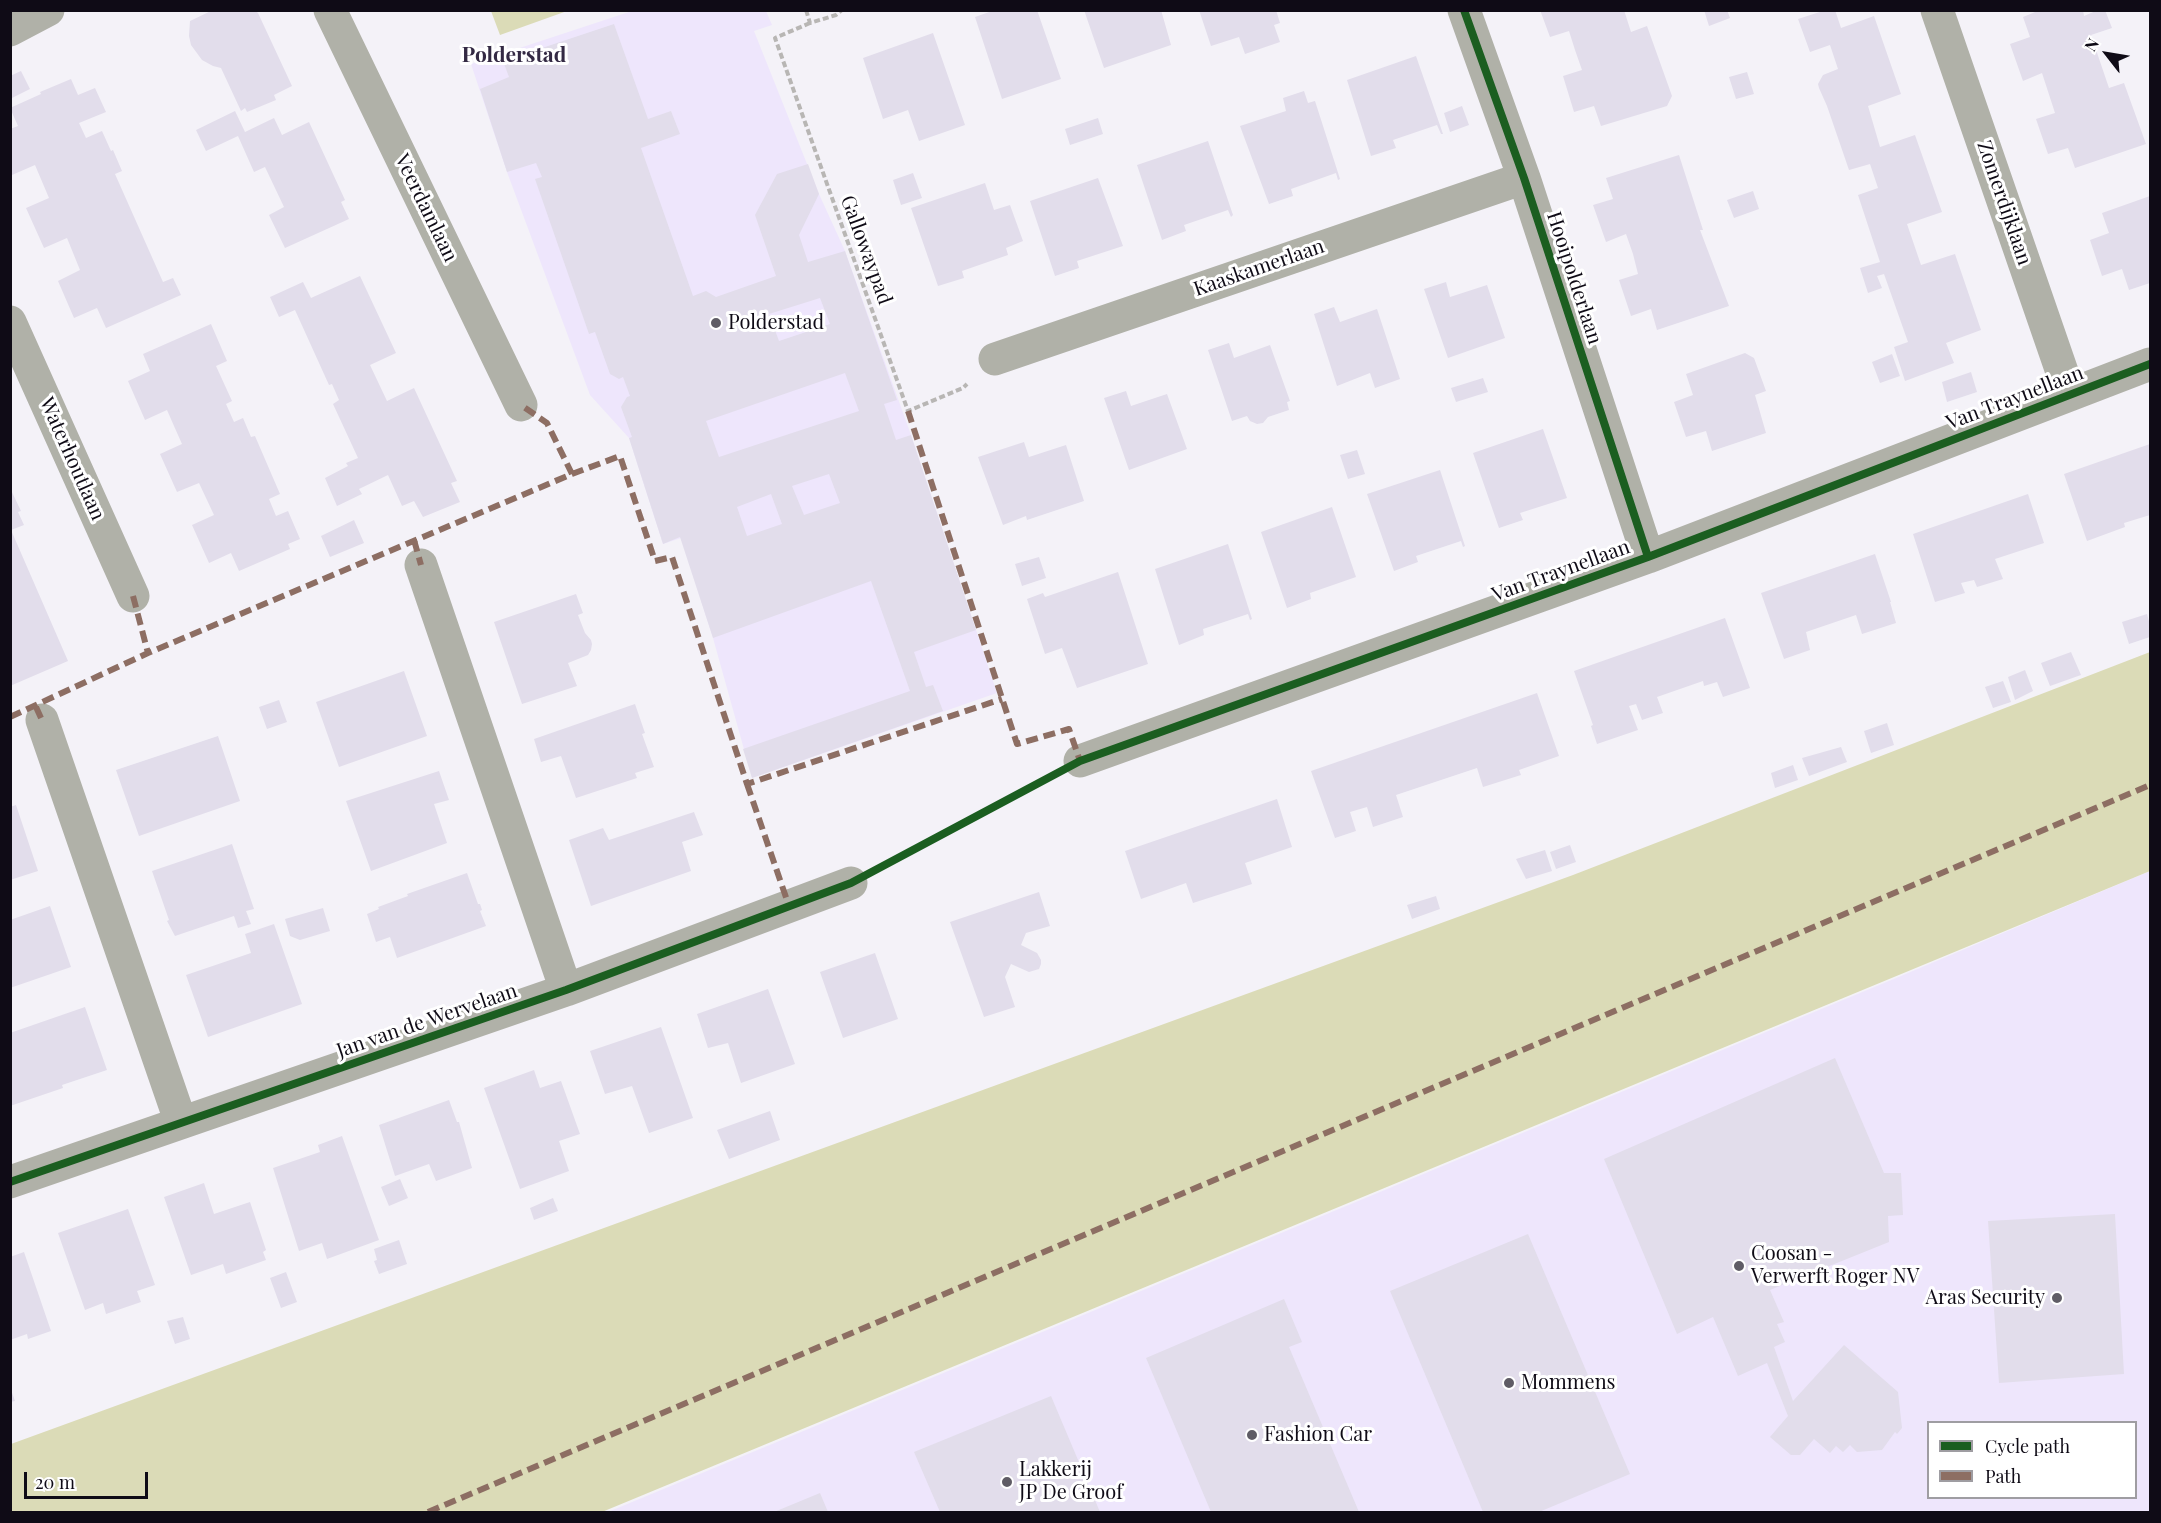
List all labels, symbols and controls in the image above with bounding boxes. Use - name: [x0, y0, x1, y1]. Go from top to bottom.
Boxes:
- north arrow: [2077, 24, 2137, 84]
- text: N: [2079, 34, 2103, 55]
- district label: Polderstad: [462, 42, 566, 68]
- street label: Zomerdijklaan: [1972, 138, 2036, 268]
- street label: Veerdamlaan: [390, 150, 462, 266]
- street label: Gallowaypad: [835, 192, 897, 308]
- street label: Hooipolderlaan: [1541, 209, 1607, 347]
- street label: Kaaskamerlaan: [1190, 234, 1328, 302]
- place label: Polderstad: [728, 311, 824, 335]
- marker: Polderstad: [709, 316, 723, 330]
- street label: Van Traynellaan: [1943, 361, 2087, 435]
- street label: Waterhoutlaan: [34, 394, 110, 524]
- street label: Van Traynellaan: [1489, 535, 1633, 607]
- street label: Jan van de Wervelaan: [334, 979, 520, 1063]
- place label: Coosan - Verwerft Roger NV: [1751, 1242, 1919, 1289]
- marker: Coosan - Verwerft Roger NV: [1732, 1259, 1746, 1273]
- place label: Aras Security: [1925, 1286, 2045, 1310]
- marker: Aras Security: [2050, 1291, 2064, 1305]
- place label: Mommens: [1521, 1371, 1616, 1395]
- marker: Mommens: [1502, 1376, 1516, 1390]
- legend: [1927, 1421, 2137, 1499]
- place label: Fashion Car: [1264, 1423, 1372, 1447]
- marker: Fashion Car: [1245, 1428, 1259, 1442]
- text: Cycle path: [1985, 1434, 2070, 1458]
- place label: Lakkerij JP De Groof: [1019, 1458, 1123, 1505]
- scale bar: [27, 1460, 152, 1498]
- text: Path: [1985, 1464, 2021, 1488]
- text: 20 m: [35, 1470, 75, 1494]
- marker: Lakkerij JP De Groof: [1000, 1475, 1014, 1489]

